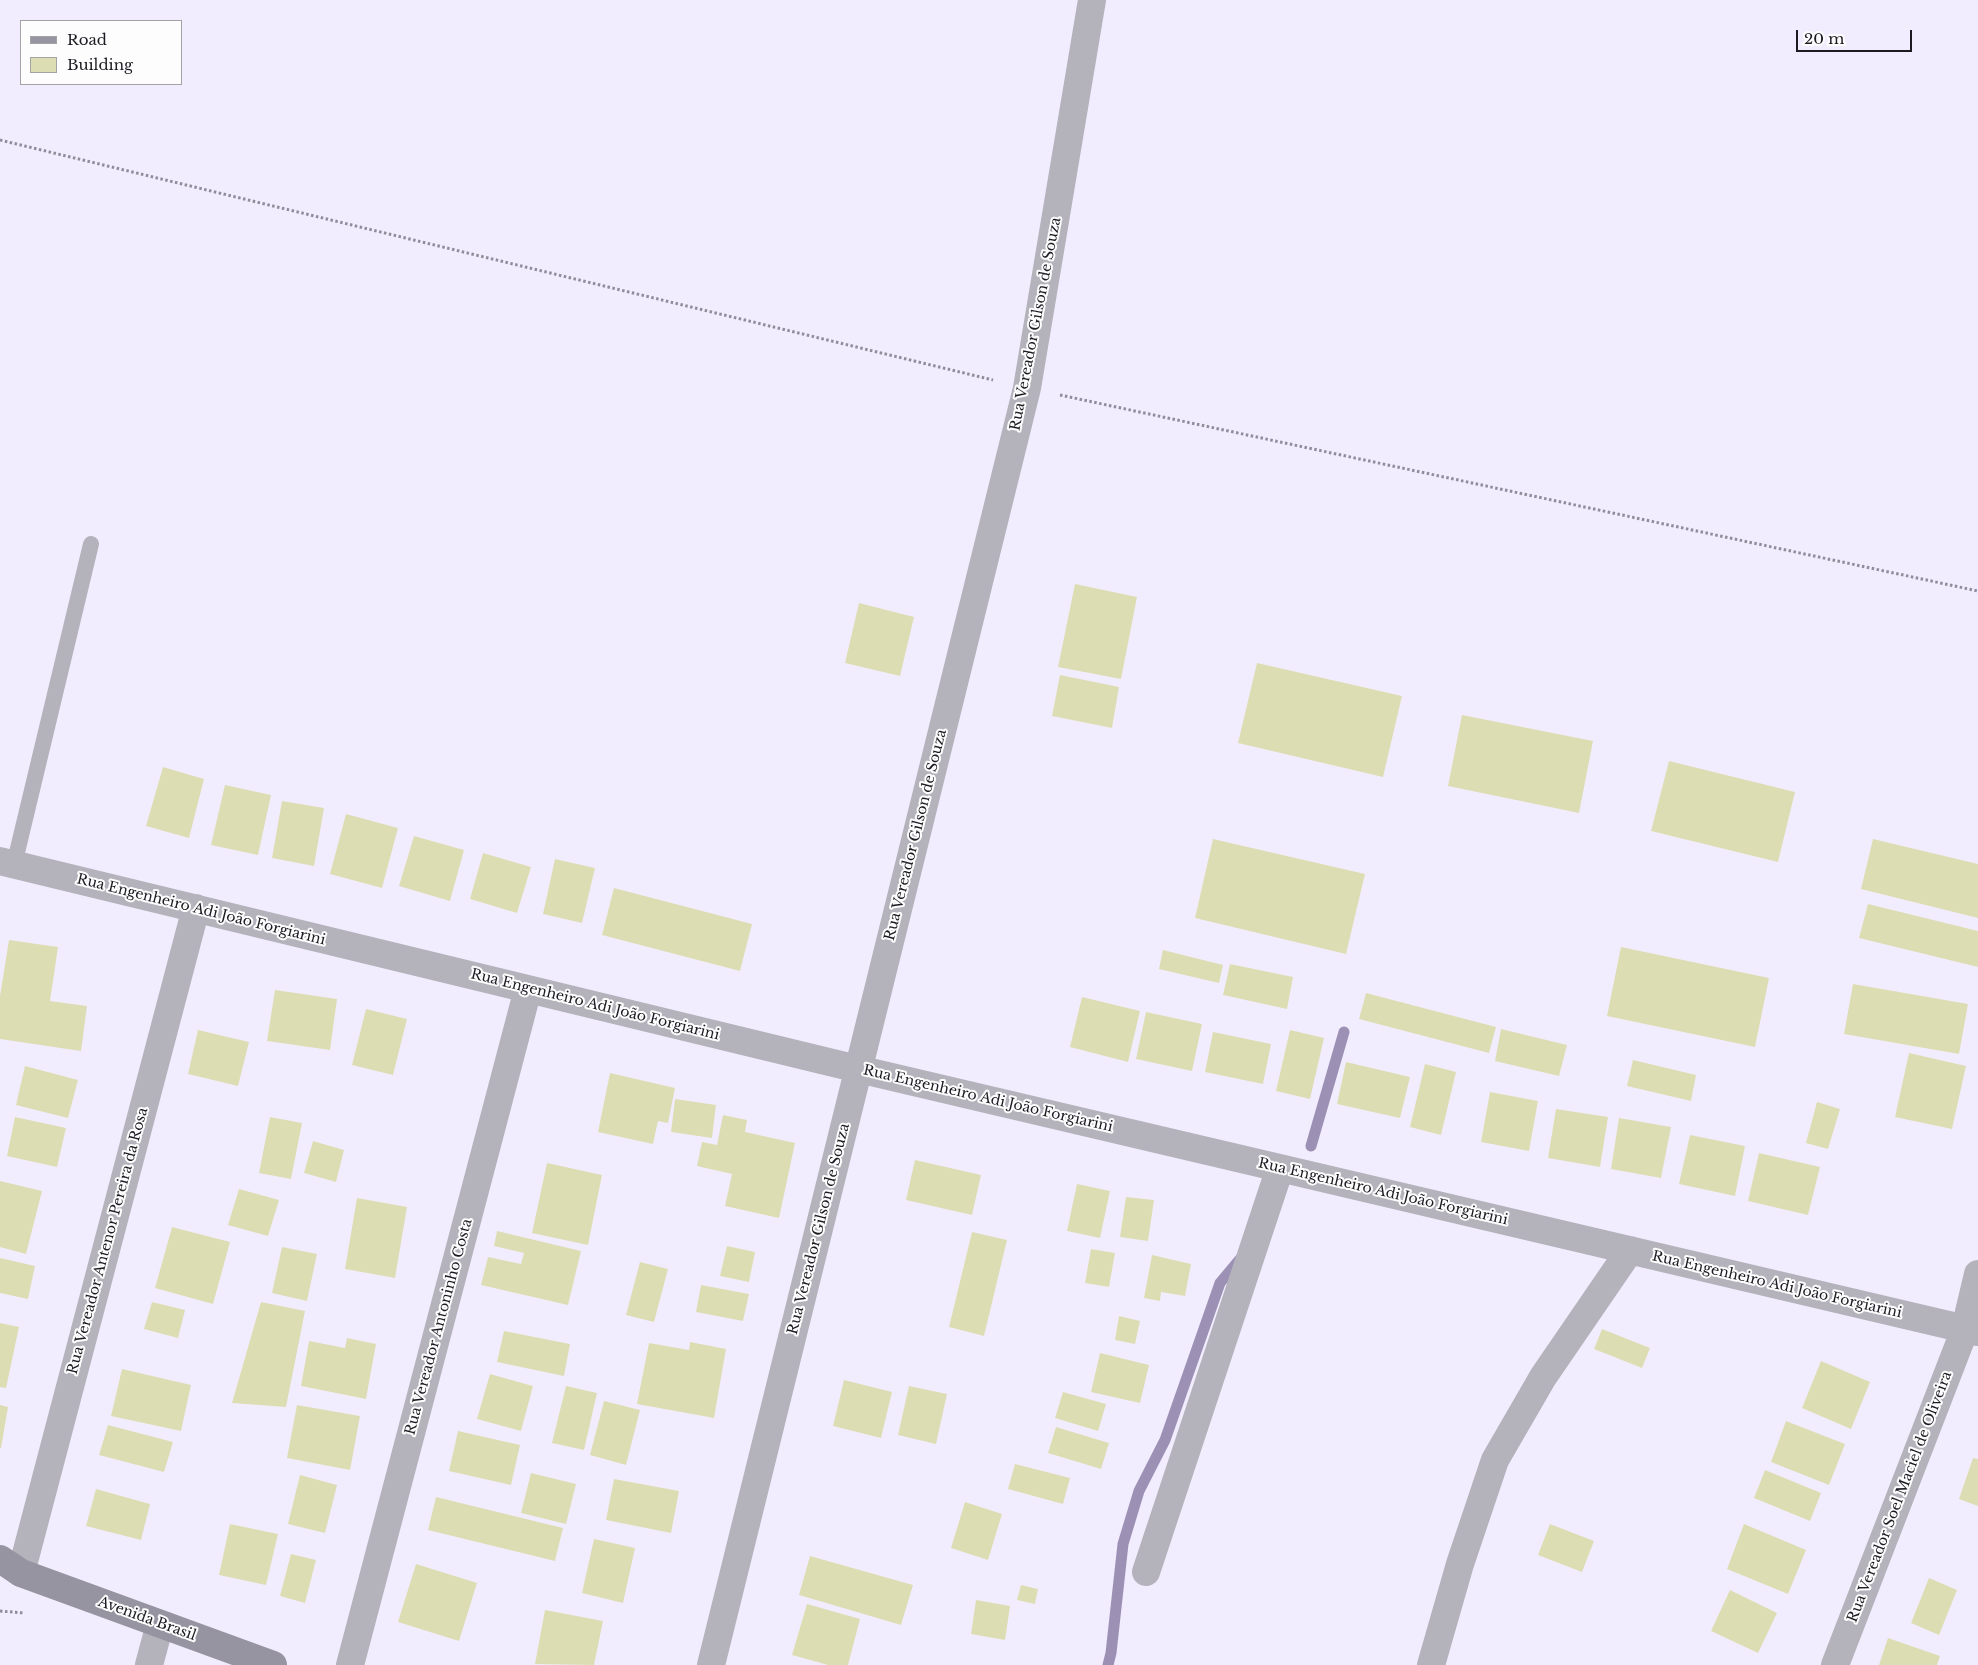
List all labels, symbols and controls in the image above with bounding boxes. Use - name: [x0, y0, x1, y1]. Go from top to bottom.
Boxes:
- legend: [20, 20, 182, 85]
- scale bar: [1798, 20, 1914, 52]
- text: 20 m: [1804, 29, 1844, 48]
- text: Road: [67, 30, 107, 49]
- text: Building: [67, 55, 133, 74]
- street label: Rua Vereador Gilson de Souza: [1007, 216, 1065, 432]
- street label: Rua Vereador Gilson de Souza: [882, 728, 950, 942]
- street label: Rua Engenheiro Adi João Forgiarini: [75, 871, 327, 949]
- street label: Rua Engenheiro Adi João Forgiarini: [469, 966, 721, 1044]
- street label: Rua Engenheiro Adi João Forgiarini: [862, 1062, 1114, 1136]
- street label: Rua Vereador Antenor Pereira da Rosa: [64, 1106, 152, 1376]
- street label: Rua Vereador Gilson de Souza: [785, 1122, 853, 1336]
- street label: Rua Engenheiro Adi João Forgiarini: [1257, 1155, 1509, 1229]
- street label: Rua Vereador Antoninho Costa: [402, 1217, 476, 1437]
- street label: Rua Engenheiro Adi João Forgiarini: [1651, 1248, 1903, 1322]
- street label: Rua Vereador Soel Maciel de Oliveira: [1844, 1369, 1956, 1625]
- street label: Avenida Brasil: [96, 1594, 198, 1644]

